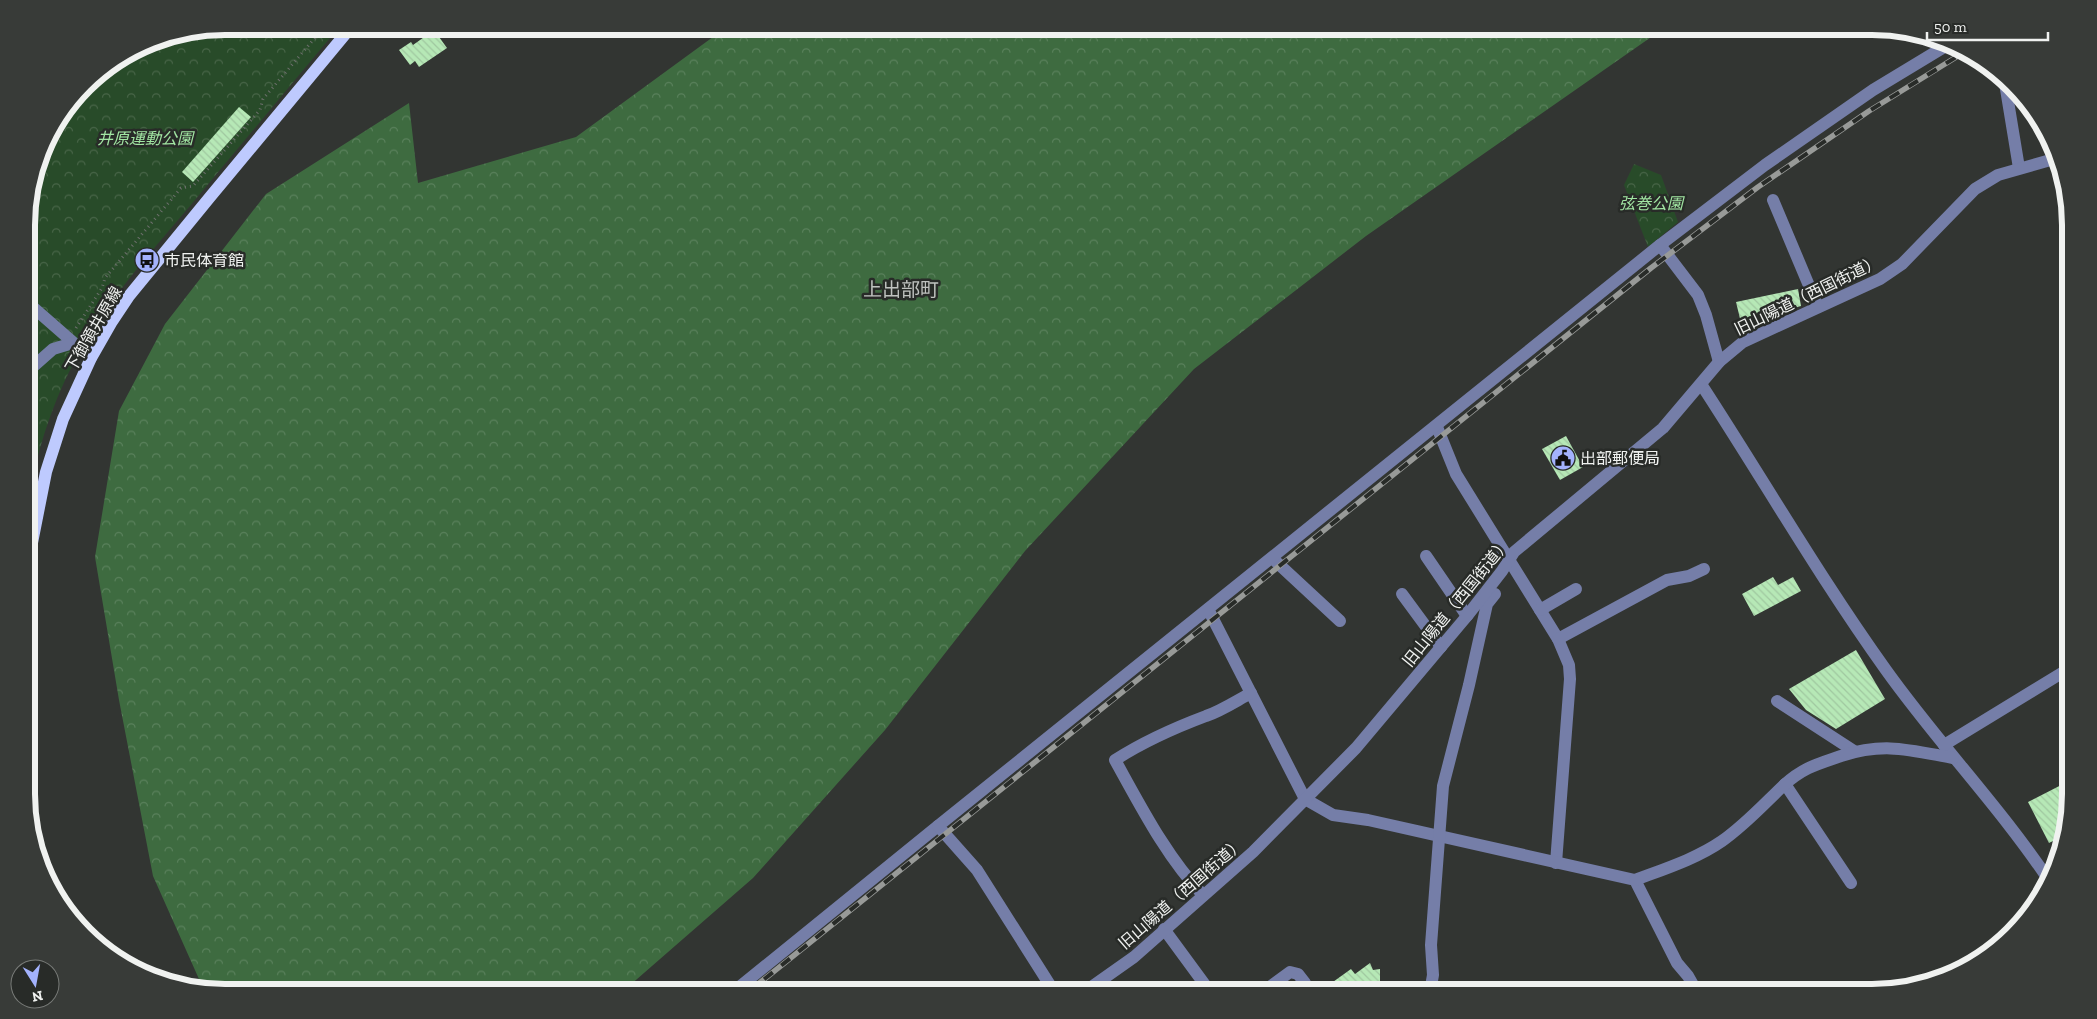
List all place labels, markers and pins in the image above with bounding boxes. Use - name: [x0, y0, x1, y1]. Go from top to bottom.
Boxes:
- bus stop icon: 市民体育館: [134, 247, 160, 273]
- place label: 市民体育館: [164, 251, 244, 270]
- public building icon: 出部郵便局: [1550, 445, 1576, 471]
- place label: 出部郵便局: [1580, 449, 1660, 468]

